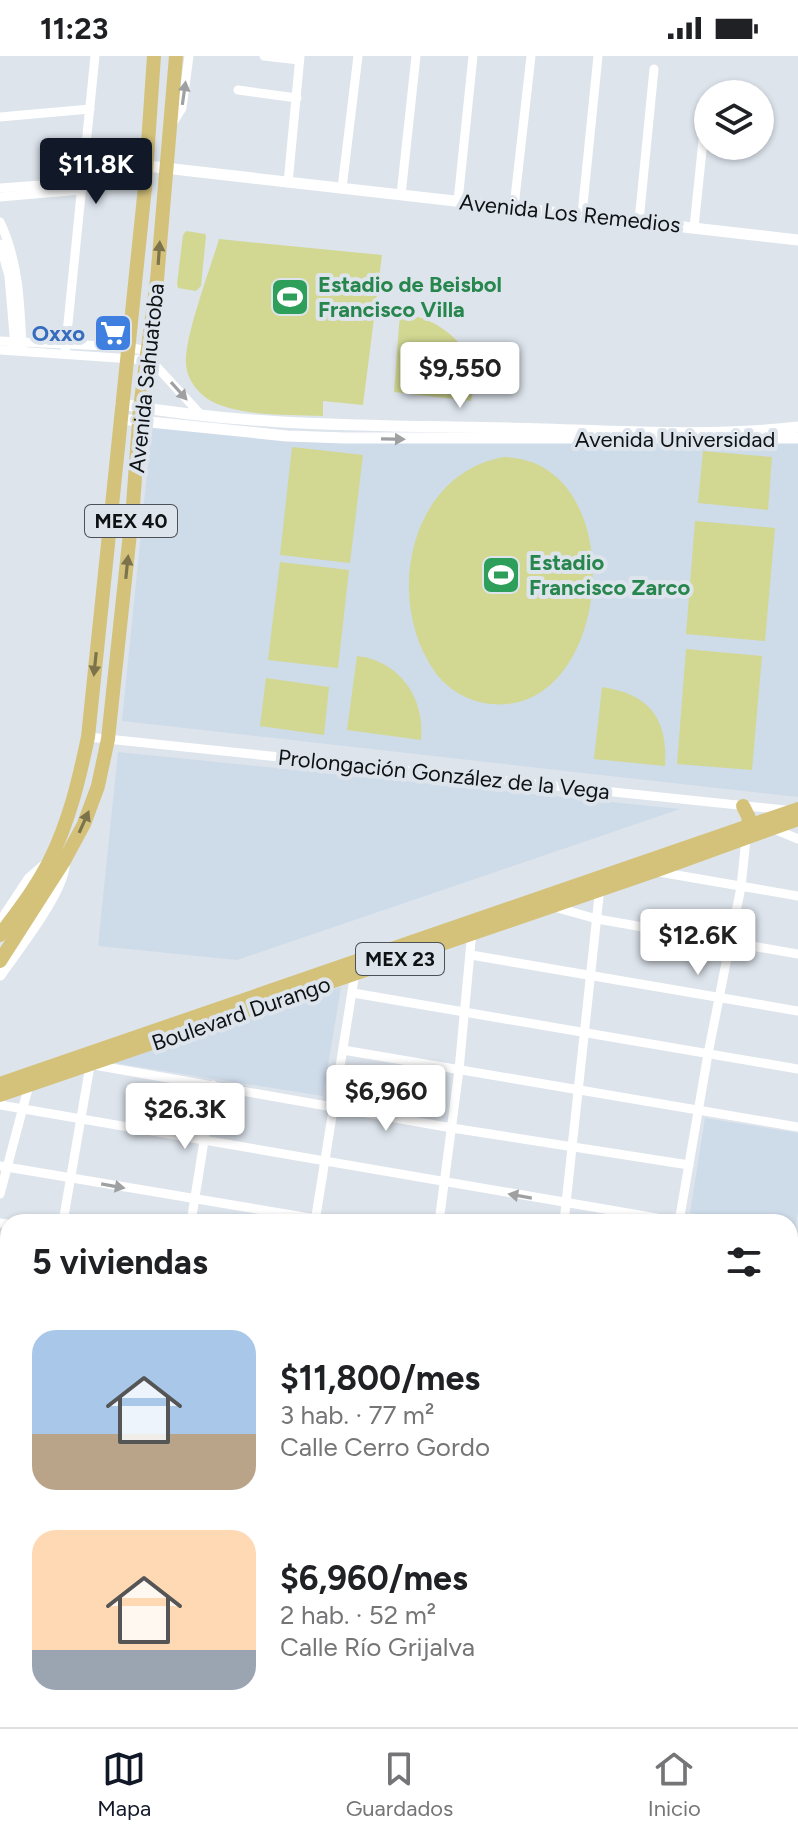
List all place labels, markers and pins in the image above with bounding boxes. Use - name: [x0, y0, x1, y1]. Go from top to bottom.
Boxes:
- pin: $11.8K: [31, 138, 161, 206]
- place label: Estadio de Beisbol Francisco Villa: [318, 271, 502, 323]
- sports icon: Estadio de Beisbol Francisco Villa: [269, 276, 311, 318]
- supermarket icon: Oxxo: [92, 312, 134, 354]
- place label: Oxxo: [32, 320, 85, 347]
- pin: $9,550: [395, 342, 525, 410]
- place label: Estadio Francisco Zarco: [529, 549, 691, 601]
- sports icon: Estadio Francisco Zarco: [480, 554, 522, 596]
- pin: $12.6K: [633, 909, 763, 977]
- pin: $6,960: [321, 1065, 451, 1133]
- pin: $26.3K: [120, 1083, 250, 1151]

